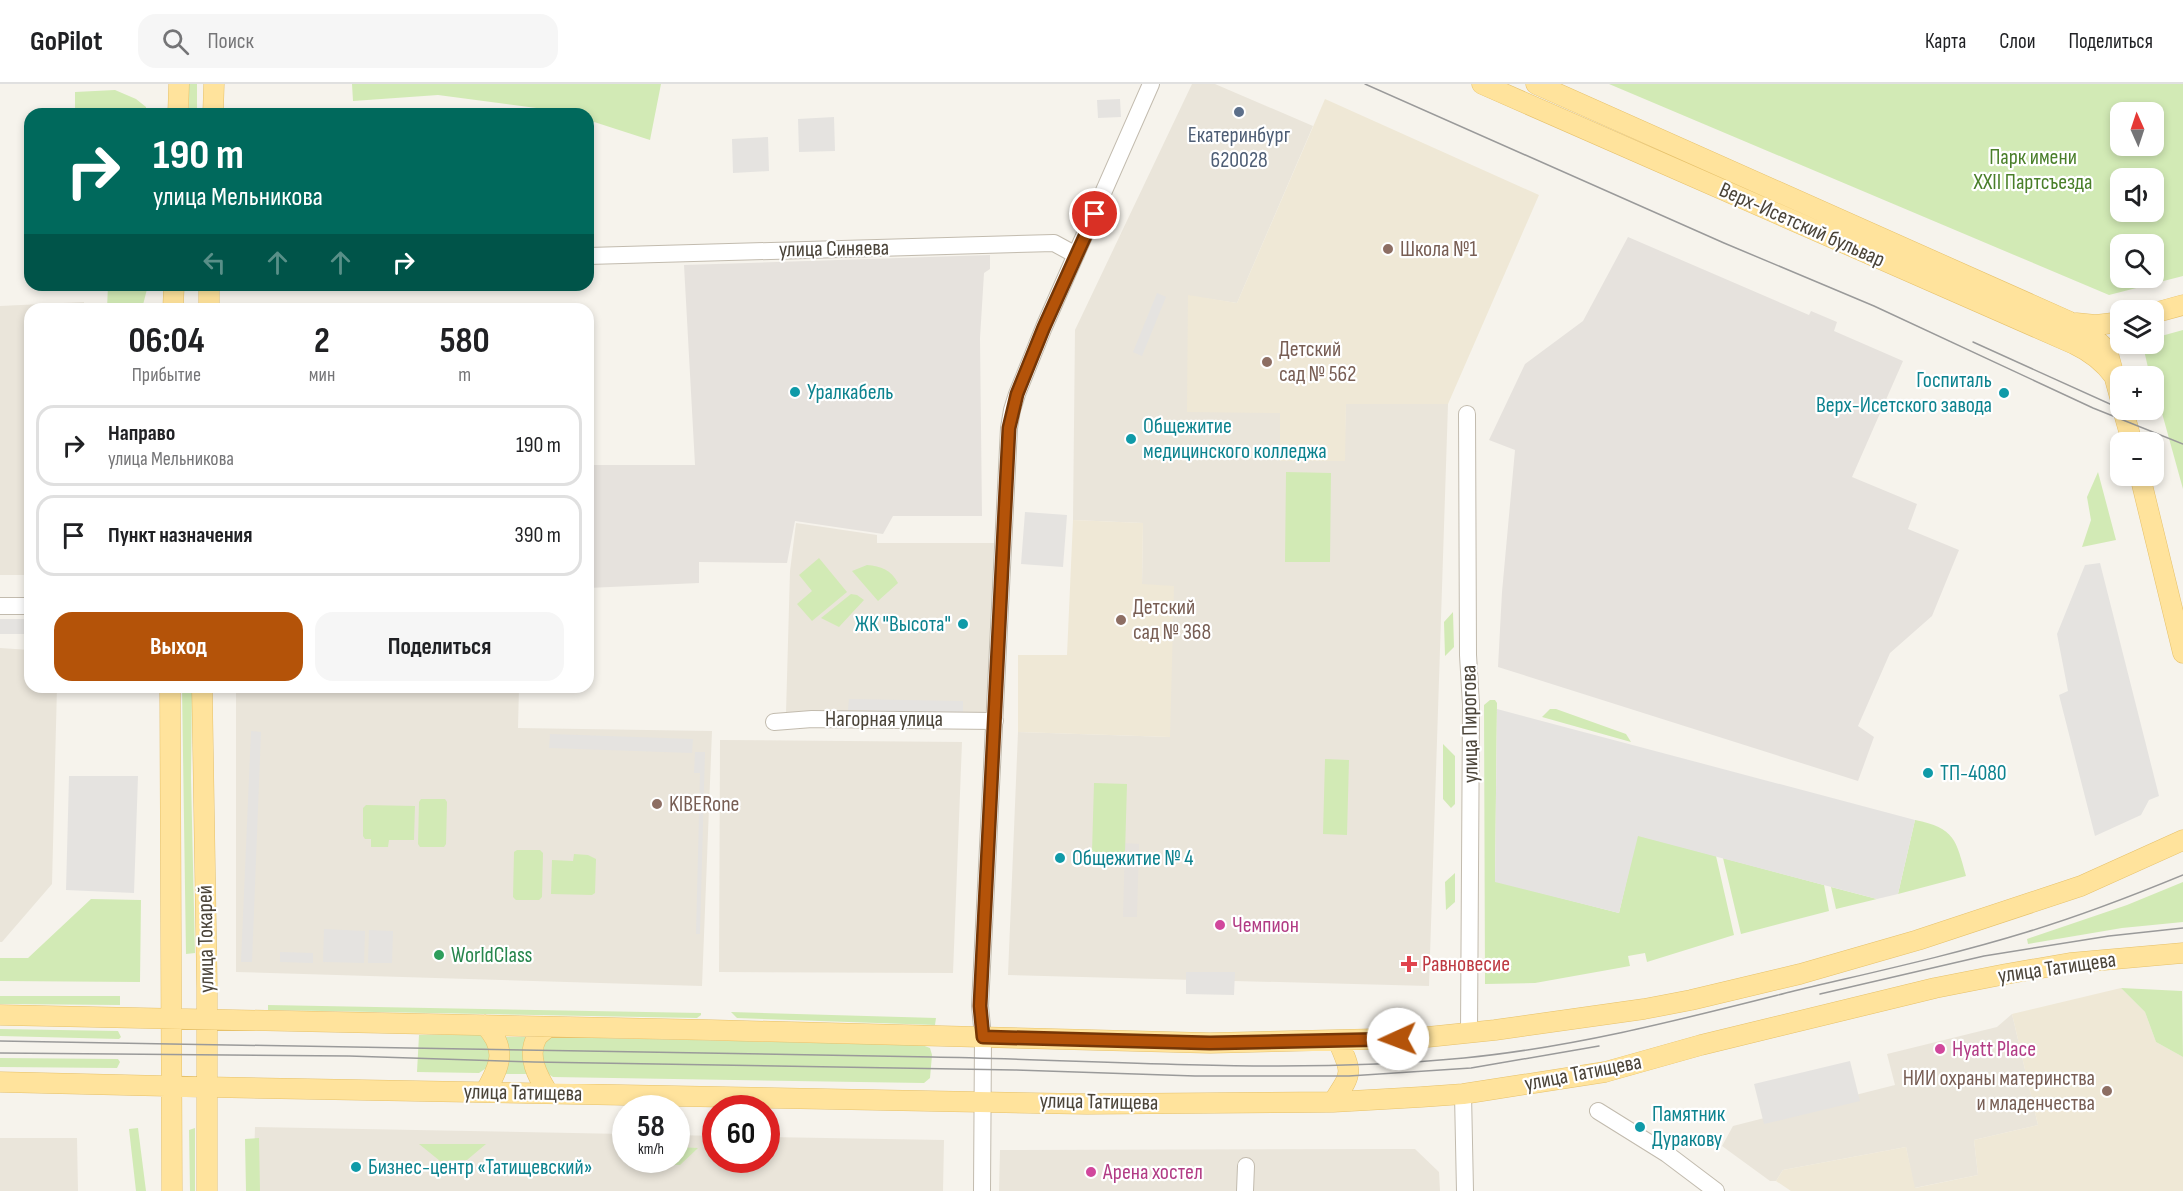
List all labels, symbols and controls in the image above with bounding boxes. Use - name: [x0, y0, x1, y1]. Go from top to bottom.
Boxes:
- search box: [138, 14, 558, 68]
- text: GoPilot: [30, 25, 102, 58]
- icon: search: [159, 25, 192, 58]
- text: Поиск: [207, 28, 254, 55]
- text: Карта: [1925, 29, 1966, 54]
- text: Слои: [1999, 29, 2035, 54]
- text: Поделиться: [2068, 29, 2153, 54]
- north arrow: [2110, 102, 2164, 156]
- map controls: [2110, 102, 2164, 486]
- marker: Екатеринбург 620028: [1232, 105, 1246, 119]
- place label: Екатеринбург 620028: [1188, 122, 1291, 174]
- text: 190 m: [153, 130, 244, 181]
- icon: right: [54, 132, 132, 210]
- park label: Парк имени XXII Партсъезда: [1973, 144, 2092, 196]
- button: sound: [2110, 168, 2164, 222]
- street label: Верх-Исетский бульвар: [1715, 176, 1889, 274]
- text: улица Мельникова: [153, 181, 323, 213]
- pin: [1069, 188, 1120, 239]
- icon: arrive: [1078, 197, 1111, 230]
- button: search: [2110, 234, 2164, 288]
- street label: улица Синяева: [779, 235, 889, 263]
- place label: Школа №1: [1400, 236, 1478, 263]
- marker: Школа №1: [1381, 242, 1395, 256]
- icon: left: [198, 246, 231, 279]
- icon: ahead: [261, 246, 294, 279]
- icon: ahead: [324, 246, 357, 279]
- icon: right: [387, 246, 420, 279]
- button: layers: [2110, 300, 2164, 354]
- text: 06:04: [128, 320, 204, 363]
- text: 2: [314, 320, 330, 363]
- text: 580: [440, 320, 490, 363]
- place label: Детский сад № 562: [1279, 336, 1356, 388]
- marker: Детский сад № 562: [1260, 355, 1274, 369]
- text: Прибытие: [132, 363, 201, 387]
- text: мин: [309, 363, 335, 387]
- text: m: [458, 363, 471, 387]
- button: +: [2110, 366, 2164, 420]
- place label: Госпиталь Верх-Исетского завода: [1816, 367, 1992, 419]
- place label: Уралкабель: [807, 379, 894, 406]
- marker: Уралкабель: [788, 385, 802, 399]
- marker: Госпиталь Верх-Исетского завода: [1997, 386, 2011, 400]
- place label: Общежитие медицинского колледжа: [1143, 413, 1327, 465]
- text: Направо: [108, 420, 175, 447]
- icon: right: [57, 429, 90, 462]
- text: 190 m: [516, 432, 561, 459]
- marker: Общежитие медицинского колледжа: [1124, 432, 1138, 446]
- button: −: [2110, 432, 2164, 486]
- text: улица Мельникова: [108, 447, 234, 471]
- icon: arrive: [57, 519, 90, 552]
- text: Пункт назначения: [108, 522, 252, 549]
- text: 390 m: [515, 522, 561, 549]
- place label: Детский сад № 368: [1133, 594, 1211, 646]
- place label: ЖК "Высота": [855, 611, 951, 638]
- button: Выход: [54, 612, 303, 681]
- button: Поделиться: [315, 612, 564, 681]
- marker: Детский сад № 368: [1114, 613, 1128, 627]
- marker: ЖК "Высота": [956, 617, 970, 631]
- street label: улица Пирогова: [1455, 665, 1485, 783]
- street label: Нагорная улица: [825, 706, 943, 733]
- place label: ТП-4080: [1940, 760, 2007, 787]
- marker: ТП-4080: [1921, 766, 1935, 780]
- place label: KIBERone: [669, 791, 739, 818]
- marker: KIBERone: [650, 797, 664, 811]
- place label: Общежитие № 4: [1072, 845, 1194, 872]
- marker: Общежитие № 4: [1053, 851, 1067, 865]
- street label: улица Токарей: [192, 885, 220, 993]
- place label: Чемпион: [1232, 912, 1299, 939]
- marker: Чемпион: [1213, 918, 1227, 932]
- place label: WorldClass: [451, 942, 533, 969]
- street label: улица Татищева: [1996, 946, 2118, 990]
- marker: WorldClass: [432, 948, 446, 962]
- place label: Равновесие: [1422, 951, 1510, 978]
- marker: Равновесие: [1400, 955, 1418, 973]
- position arrow: [1366, 1007, 1430, 1071]
- place label: Hyatt Place: [1952, 1036, 2036, 1063]
- marker: Hyatt Place: [1933, 1042, 1947, 1056]
- street label: улица Татищева: [1522, 1048, 1644, 1098]
- place label: НИИ охраны материнства и младенчества: [1903, 1065, 2095, 1117]
- street label: улица Татищева: [463, 1078, 583, 1108]
- marker: НИИ охраны материнства и младенчества: [2100, 1084, 2114, 1098]
- street label: улица Татищева: [1039, 1087, 1159, 1117]
- speed limit sign: 60: [702, 1095, 780, 1173]
- place label: Памятник Дуракову: [1652, 1101, 1726, 1153]
- text: 58: [637, 1109, 665, 1145]
- marker: Памятник Дуракову: [1633, 1120, 1647, 1134]
- text: km/h: [638, 1140, 664, 1159]
- place label: Бизнес-центр «Татищевский»: [368, 1154, 592, 1181]
- place label: Арена хостел: [1102, 1159, 1203, 1186]
- marker: Бизнес-центр «Татищевский»: [349, 1160, 363, 1174]
- marker: Арена хостел: [1084, 1165, 1098, 1179]

